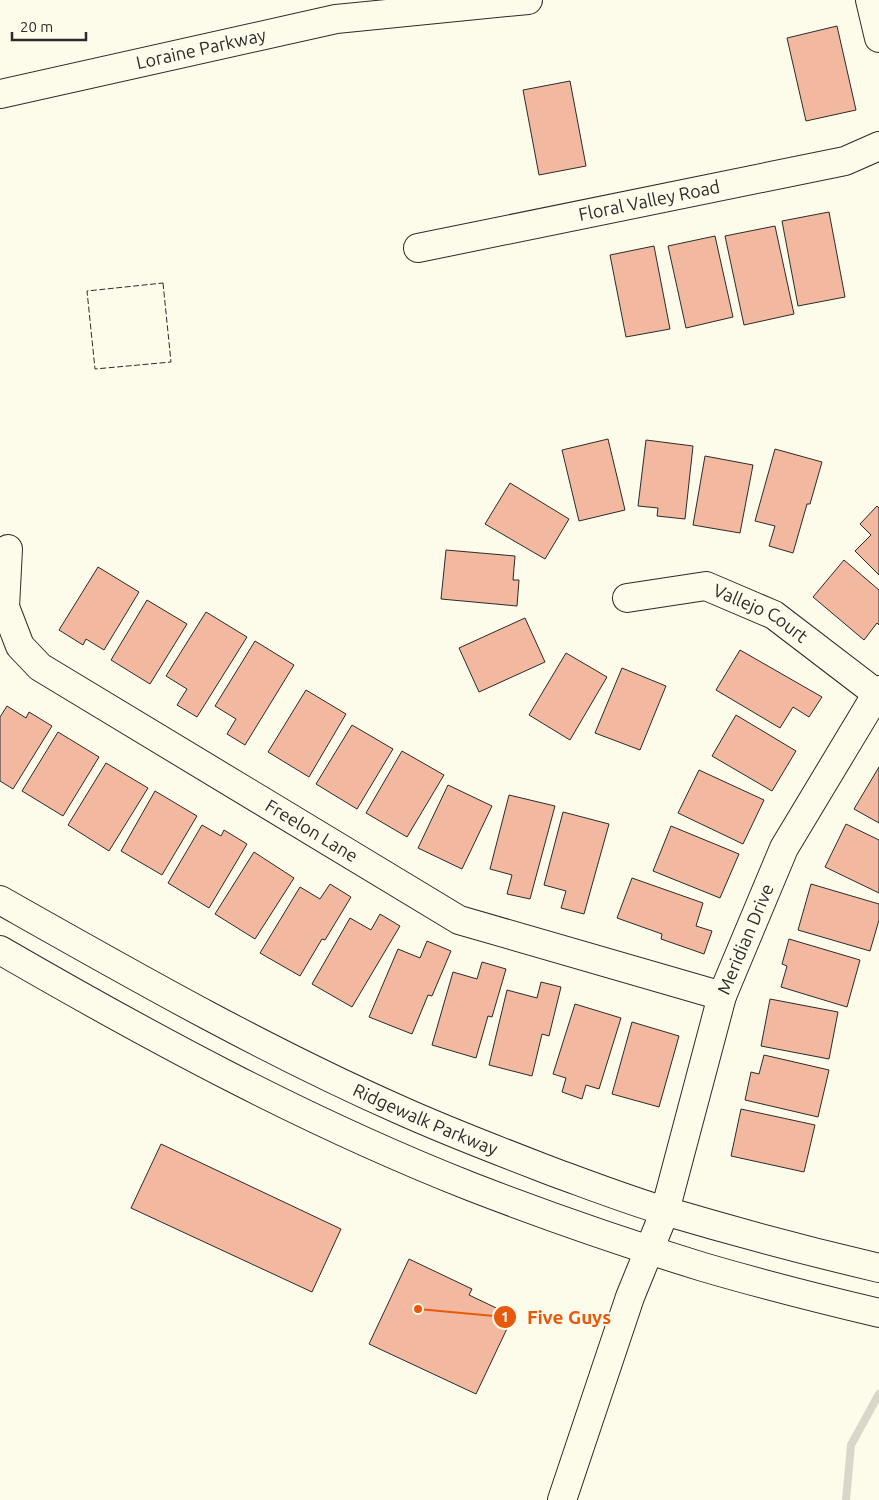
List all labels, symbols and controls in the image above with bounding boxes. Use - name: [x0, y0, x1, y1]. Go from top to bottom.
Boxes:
- scale bar: [12, 10, 86, 42]
- text: 20 m: [20, 18, 53, 35]
- street label: Loraine Parkway: [134, 24, 268, 72]
- street label: Floral Valley Road: [577, 176, 721, 224]
- street label: Vallejo Court: [711, 579, 812, 646]
- street label: Freelon Lane: [262, 795, 362, 866]
- street label: Meridian Drive: [713, 881, 777, 997]
- street label: Ridgewalk Parkway: [350, 1079, 501, 1159]
- callout: Five Guys: [492, 1300, 621, 1334]
- text: Five Guys: [527, 1306, 611, 1328]
- text: 1: [501, 1308, 509, 1325]

